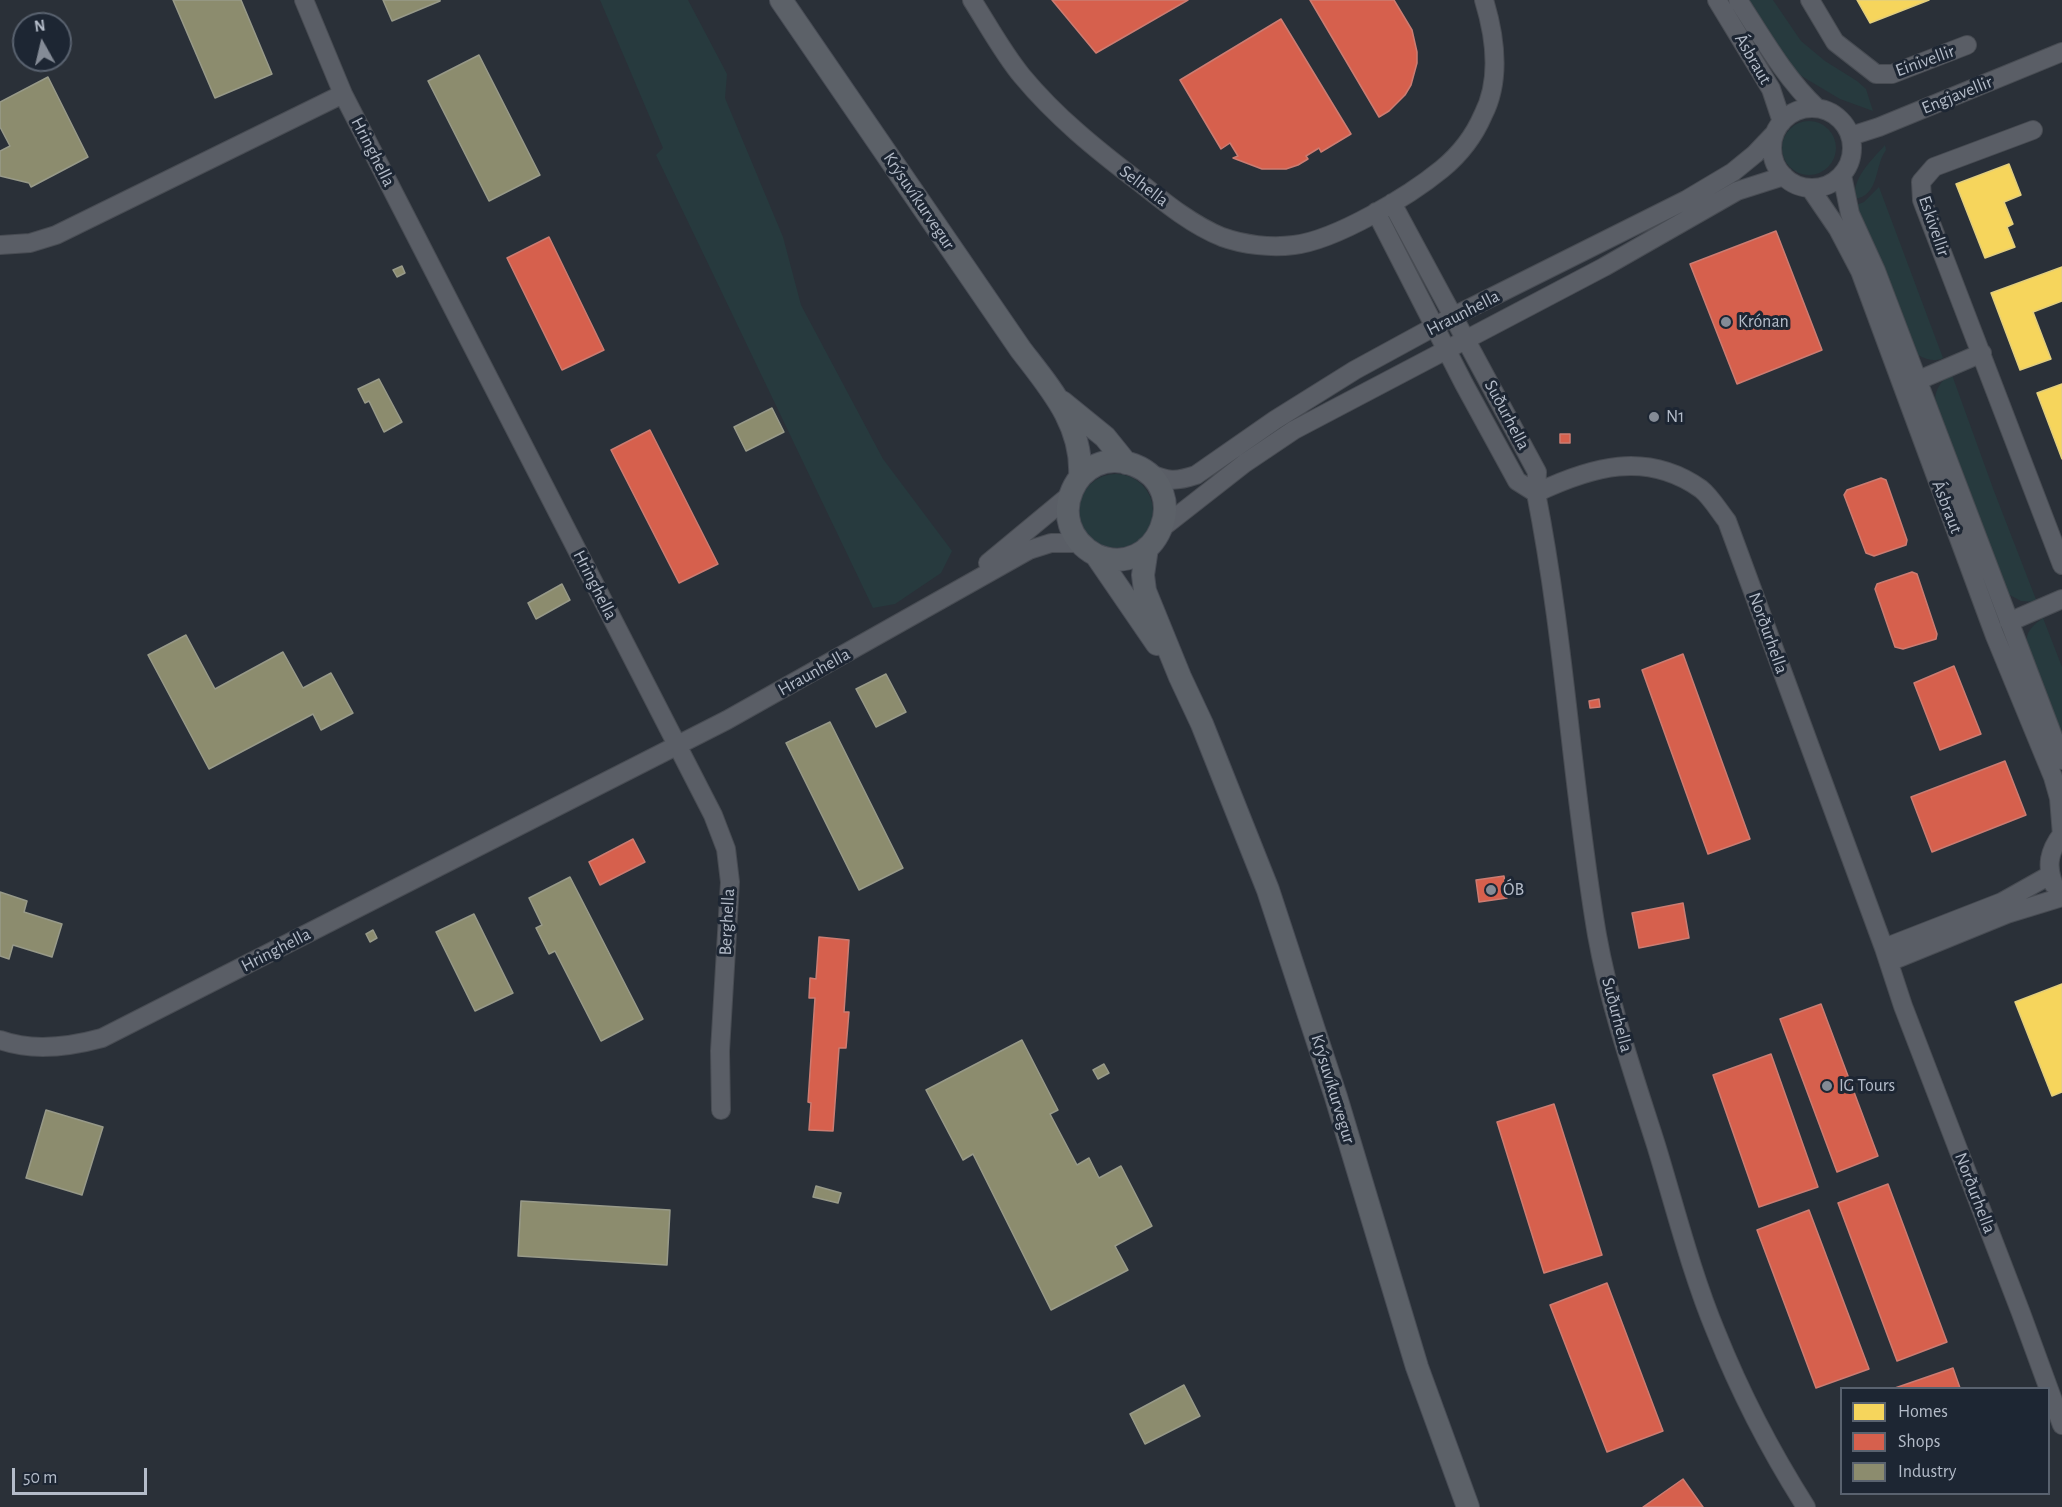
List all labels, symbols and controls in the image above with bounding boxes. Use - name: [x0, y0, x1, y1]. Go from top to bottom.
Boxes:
- north arrow: [12, 12, 72, 72]
- text: N: [33, 17, 46, 35]
- street label: Ásbraut: [1730, 30, 1776, 88]
- street label: Einivellir: [1892, 40, 1958, 82]
- street label: Engjavellir: [1918, 71, 1996, 119]
- street label: Hringhella: [346, 114, 400, 190]
- street label: Krýsuvíkurvegur: [878, 148, 960, 254]
- street label: Selhella: [1115, 161, 1173, 211]
- street label: Eskivellir: [1914, 193, 1954, 259]
- street label: Hraunhella: [1423, 285, 1503, 341]
- place label: Krónan: [1738, 311, 1789, 333]
- marker: Krónan: [1719, 315, 1733, 329]
- street label: Suðurhella: [1480, 376, 1534, 454]
- place label: N1: [1666, 406, 1684, 428]
- marker: N1: [1647, 410, 1661, 424]
- street label: Ásbraut: [1927, 477, 1967, 537]
- street label: Hringhella: [568, 547, 622, 623]
- street label: Norðurhella: [1743, 589, 1793, 677]
- street label: Hraunhella: [774, 643, 854, 701]
- place label: ÓB: [1503, 879, 1524, 901]
- marker: ÓB: [1484, 883, 1498, 897]
- street label: Berghella: [714, 888, 740, 956]
- street label: Hringhella: [238, 923, 314, 977]
- street label: Suðurhella: [1597, 975, 1637, 1055]
- street label: Krýsuvíkurvegur: [1306, 1032, 1360, 1146]
- place label: IG Tours: [1839, 1075, 1895, 1097]
- marker: IG Tours: [1820, 1079, 1834, 1093]
- street label: Norðurhella: [1950, 1149, 2000, 1237]
- legend: [1840, 1387, 2050, 1495]
- text: Homes: [1898, 1403, 1948, 1421]
- text: Shops: [1898, 1433, 1940, 1451]
- scale bar: [15, 1456, 150, 1494]
- text: Industry: [1898, 1463, 1957, 1481]
- text: 50 m: [23, 1469, 57, 1487]

